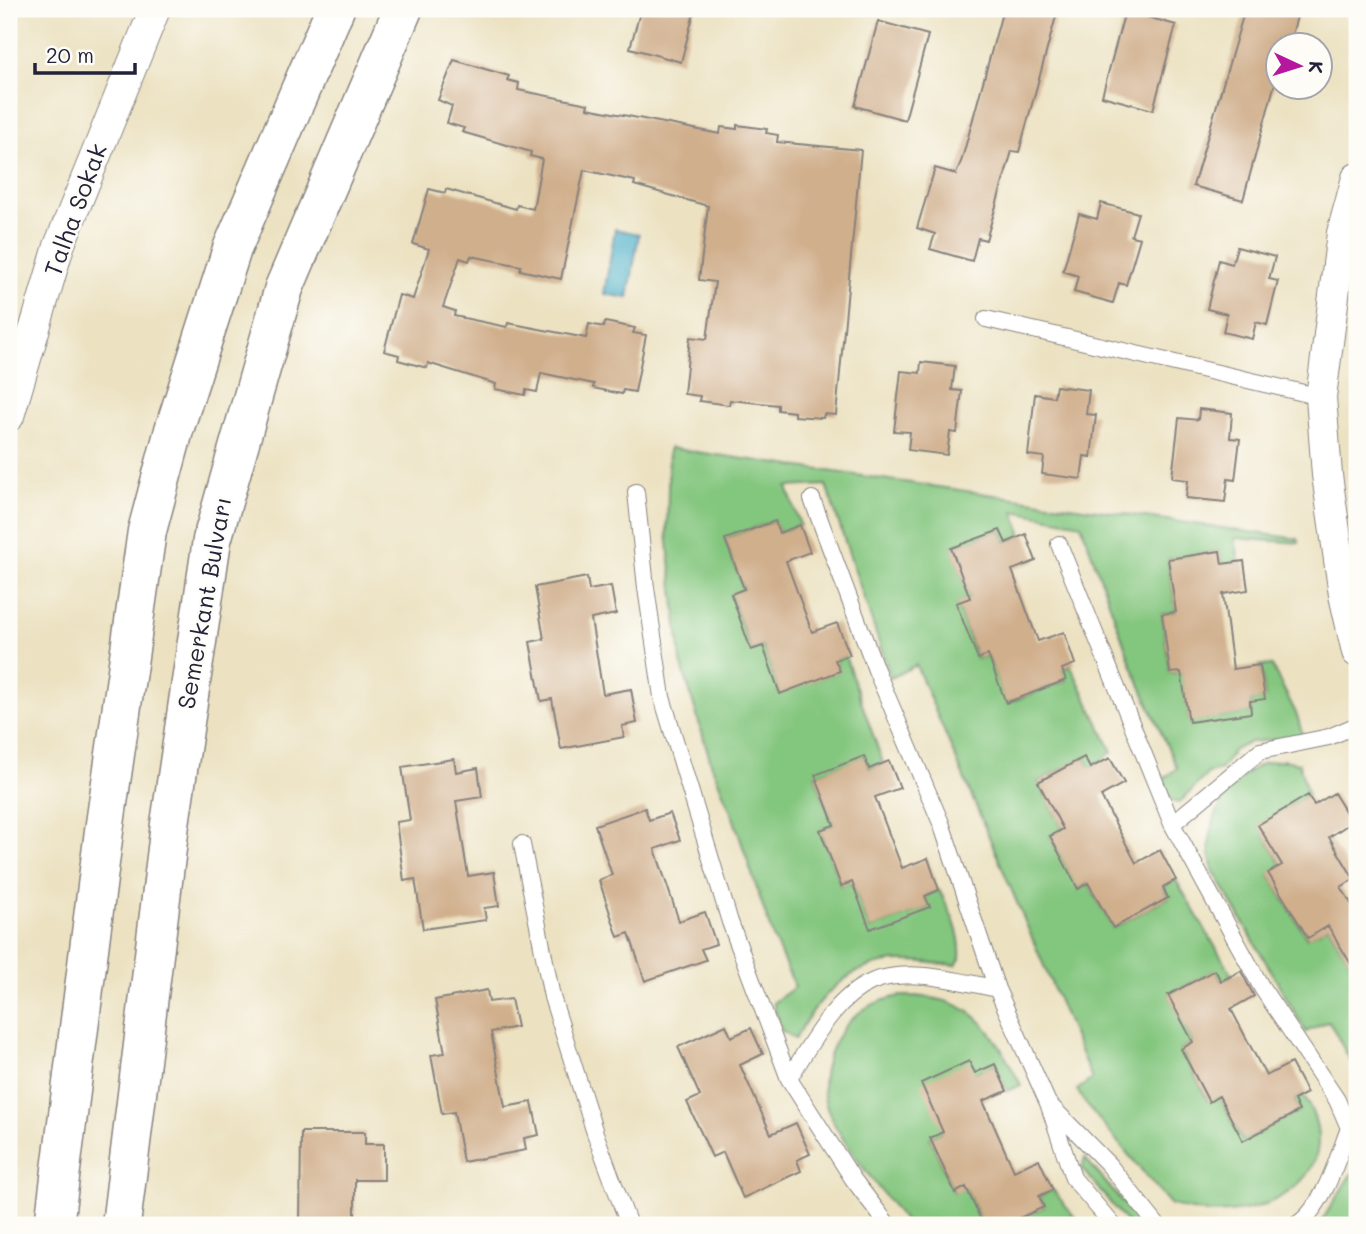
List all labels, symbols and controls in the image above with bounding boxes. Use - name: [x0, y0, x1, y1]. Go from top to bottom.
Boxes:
- scale bar: [35, 32, 135, 76]
- north arrow: [1264, 32, 1334, 102]
- text: 20 m: [46, 41, 94, 68]
- text: K: [1304, 60, 1329, 74]
- street label: Talha Sokak: [36, 139, 113, 280]
- street label: Semerkant Bulvarı: [170, 494, 237, 711]

